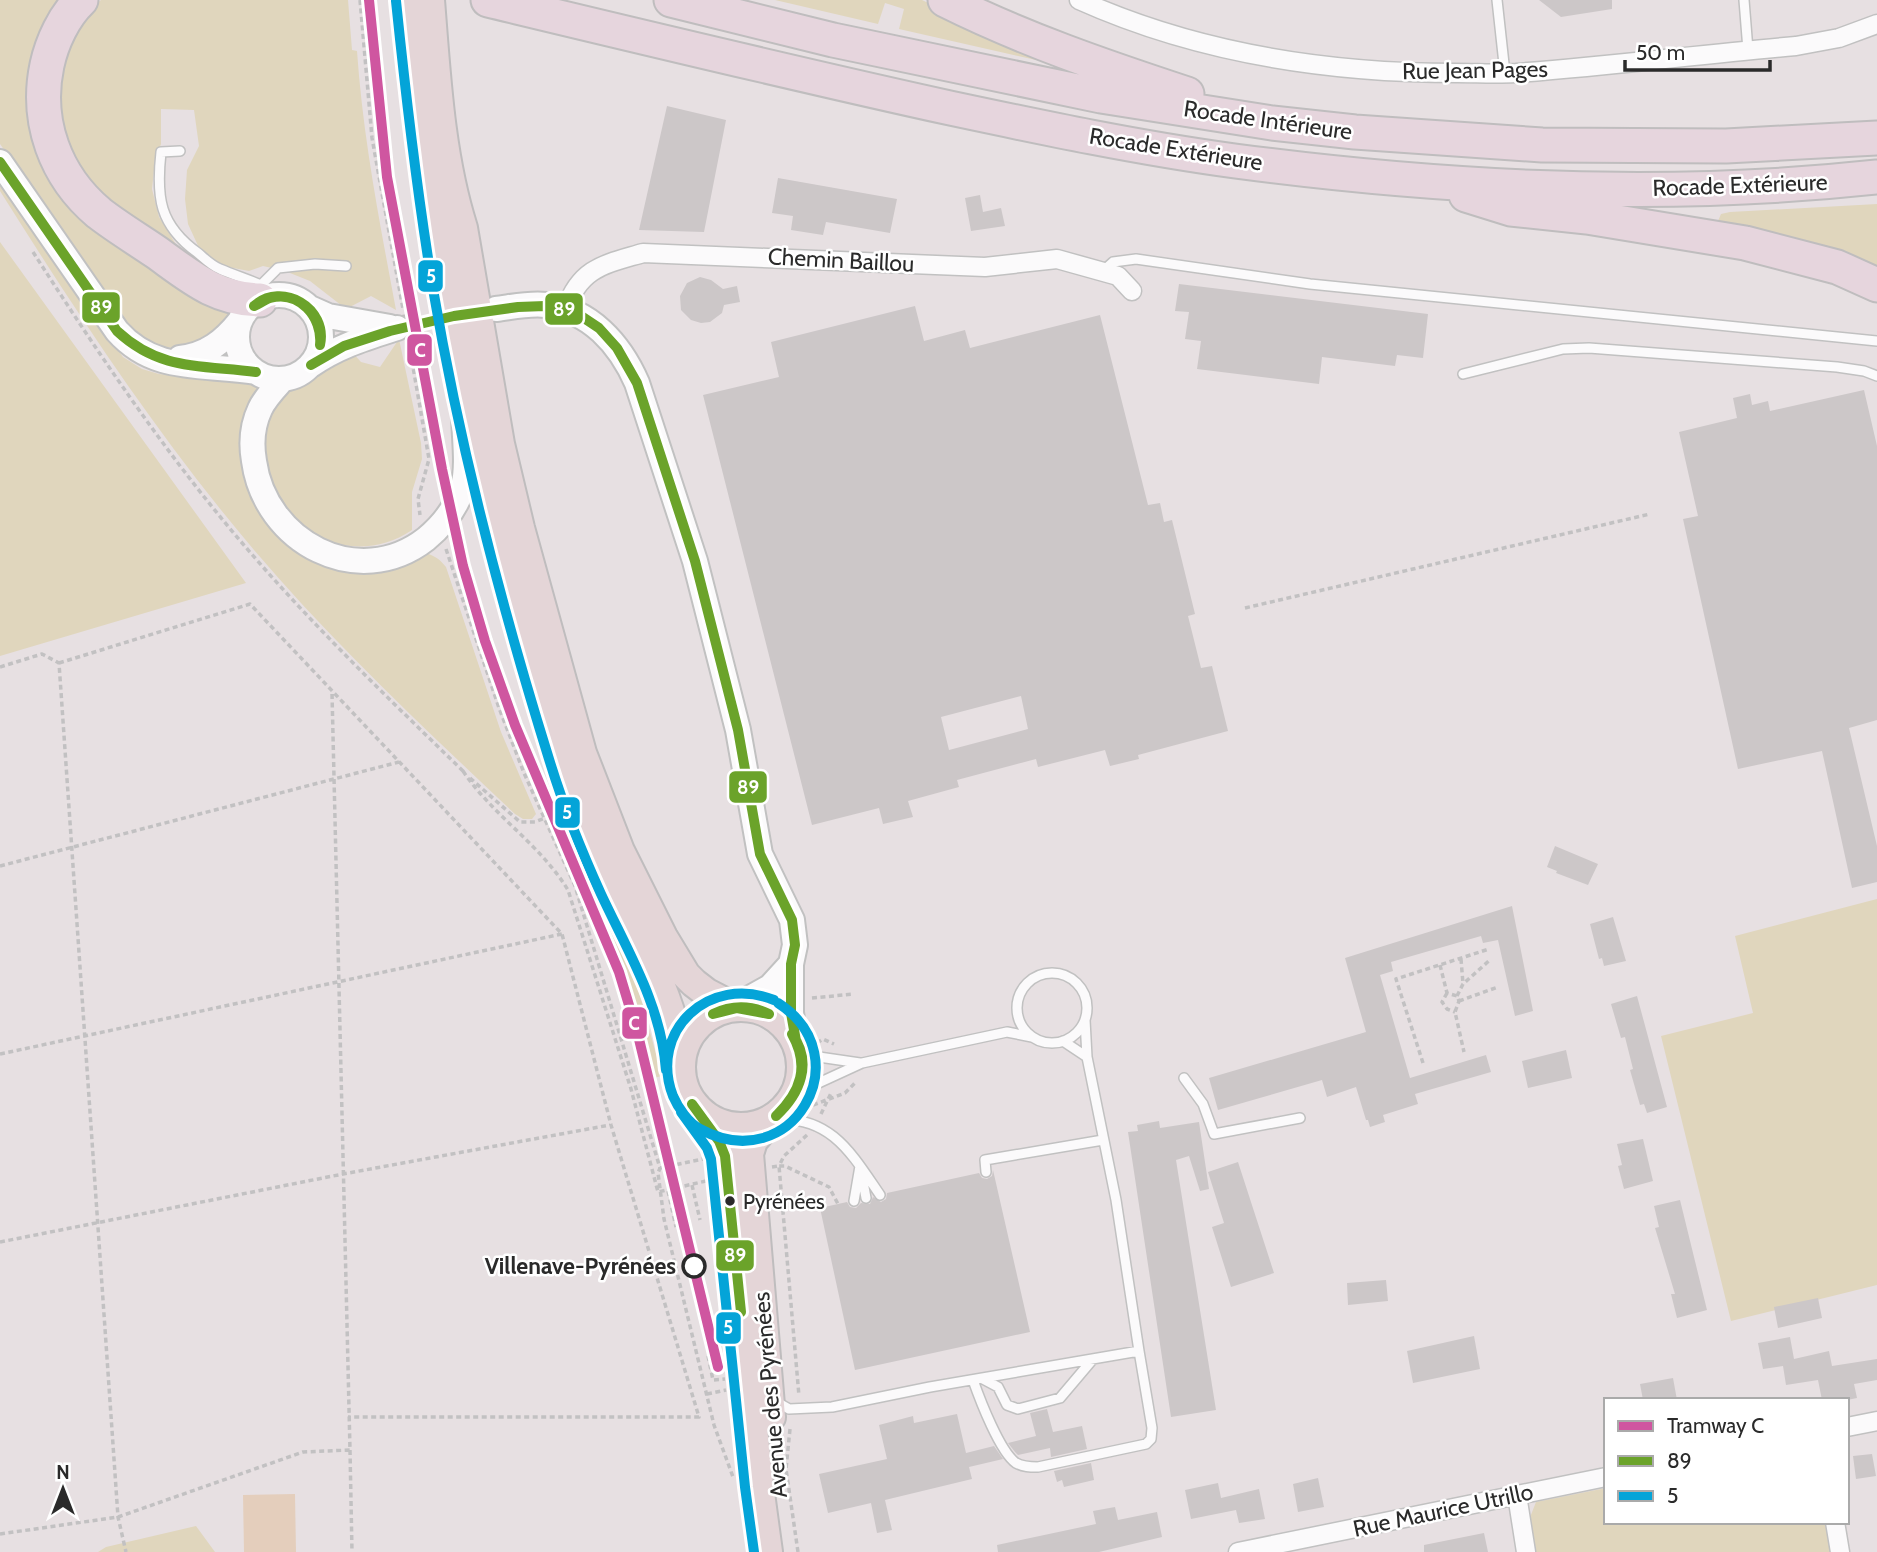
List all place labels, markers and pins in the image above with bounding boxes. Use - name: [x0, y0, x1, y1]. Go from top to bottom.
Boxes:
- place label: Pyrénées: [743, 1189, 825, 1214]
- marker: Pyrénées: [723, 1194, 737, 1208]
- place label: Villenave-Pyrénées: [485, 1252, 676, 1280]
- marker: Villenave-Pyrénées: [682, 1254, 706, 1278]

